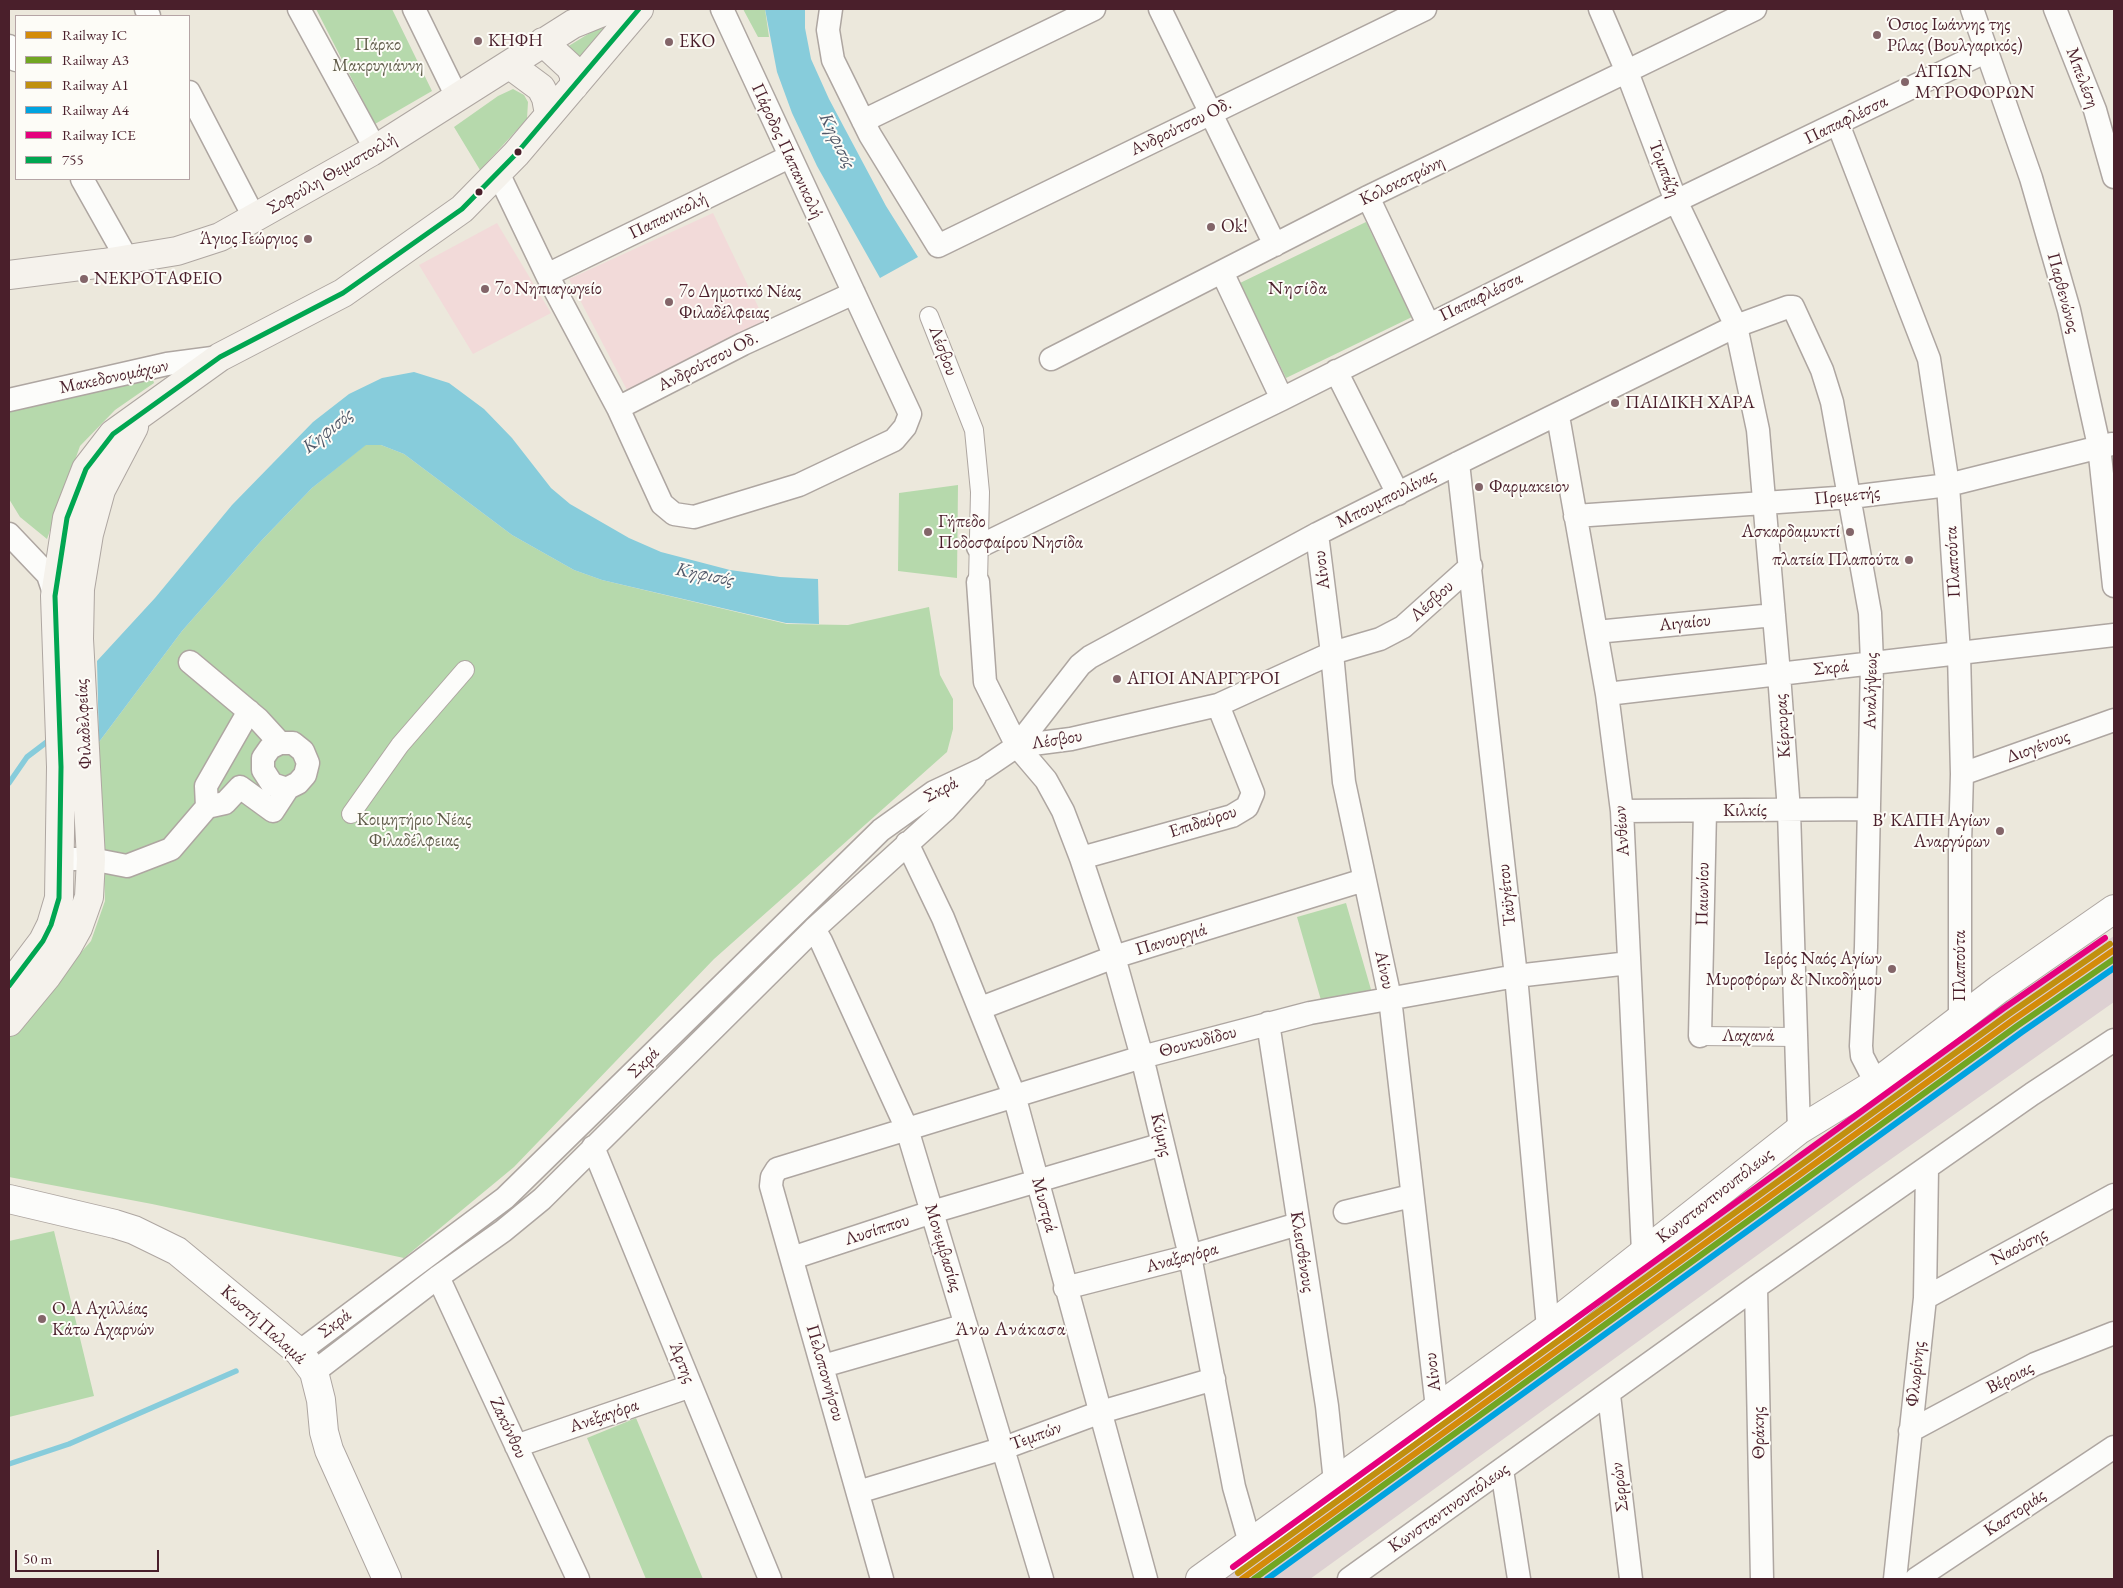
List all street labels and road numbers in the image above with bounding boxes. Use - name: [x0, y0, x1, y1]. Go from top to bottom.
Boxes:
- street label: Μπελέση: [2061, 45, 2103, 111]
- street label: Πάροδος Παπανικολή: [746, 80, 828, 222]
- street label: Παπαφλέσσα: [1801, 91, 1891, 149]
- street label: Ανδρούτσου Οδ.: [1127, 93, 1235, 161]
- street label: Σοφούλη Θεμιστοκλή: [264, 128, 400, 220]
- street label: Τομπάζη: [1643, 138, 1685, 200]
- street label: Κολοκοτρώνη: [1356, 151, 1448, 211]
- street label: Παπανικολή: [625, 188, 711, 244]
- street label: Παρθενώνος: [2042, 250, 2084, 336]
- street label: Παπαφλέσσα: [1436, 268, 1526, 326]
- street label: Λέσβου: [924, 323, 962, 379]
- street label: Ανδρούτσου Οδ.: [654, 327, 762, 397]
- street label: Μακεδονομάχων: [57, 355, 171, 399]
- street label: Μπουμπουλίνας: [1333, 465, 1439, 533]
- street label: Πρεμετής: [1813, 482, 1881, 510]
- street label: Πλαπούτα: [1940, 526, 1966, 598]
- street label: Αίνου: [1309, 549, 1335, 591]
- street label: Λέσβου: [1406, 576, 1458, 626]
- street label: Αιγαίου: [1658, 610, 1712, 636]
- street label: Αναλήψεως: [1860, 652, 1882, 730]
- street label: Σκρά: [1812, 655, 1850, 681]
- street label: Φιλαδελφείας: [71, 678, 97, 770]
- street label: Κέρκυρας: [1770, 693, 1796, 759]
- street label: Λέσβου: [1030, 725, 1084, 755]
- street label: Διογένους: [2003, 726, 2073, 768]
- street label: Σκρά: [920, 772, 962, 808]
- street label: Κιλκίς: [1723, 800, 1767, 822]
- street label: Επιδαύρου: [1166, 801, 1240, 843]
- street label: Ανθέων: [1609, 805, 1635, 857]
- street label: Παιωνίου: [1692, 862, 1714, 926]
- street label: Ταϋγέτου: [1493, 863, 1521, 927]
- street label: Πανουργιά: [1133, 919, 1209, 961]
- street label: Πλαπούτα: [1949, 930, 1971, 1002]
- street label: Αίνου: [1369, 949, 1399, 991]
- street label: Θουκυδίδου: [1157, 1021, 1239, 1063]
- street label: Λαχανά: [1722, 1025, 1774, 1047]
- street label: Σκρά: [624, 1043, 664, 1083]
- street label: Κύμης: [1145, 1111, 1177, 1159]
- street label: Κωνσταντινουπόλεως: [1652, 1144, 1778, 1248]
- street label: Μυστρά: [1026, 1175, 1062, 1235]
- street label: Μονεμβασίας: [919, 1201, 967, 1295]
- street label: Λυσίππου: [842, 1209, 912, 1251]
- street label: Κλεισθένους: [1285, 1210, 1319, 1294]
- street label: Ναούσης: [1987, 1223, 2051, 1271]
- street label: Αναξαγόρα: [1144, 1238, 1220, 1278]
- street label: Κωστή Παλαμά: [216, 1281, 310, 1369]
- street label: Σκρά: [314, 1305, 356, 1343]
- street label: Πελοποννήσου: [801, 1322, 849, 1424]
- street label: Άρτης: [664, 1339, 700, 1387]
- street label: Φλωρίνης: [1902, 1340, 1930, 1408]
- street label: Αίνου: [1420, 1351, 1446, 1393]
- street label: Βέροιας: [1983, 1357, 2037, 1399]
- street label: Ζακύνθου: [484, 1394, 532, 1462]
- street label: Ανεξαγόρα: [567, 1394, 641, 1438]
- street label: Θράκης: [1748, 1406, 1770, 1460]
- street label: Τεμπών: [1007, 1417, 1065, 1455]
- street label: Κωνσταντινουπόλεως: [1384, 1458, 1514, 1558]
- street label: Σερρών: [1606, 1461, 1634, 1513]
- street label: Καστοριάς: [1980, 1485, 2050, 1541]

